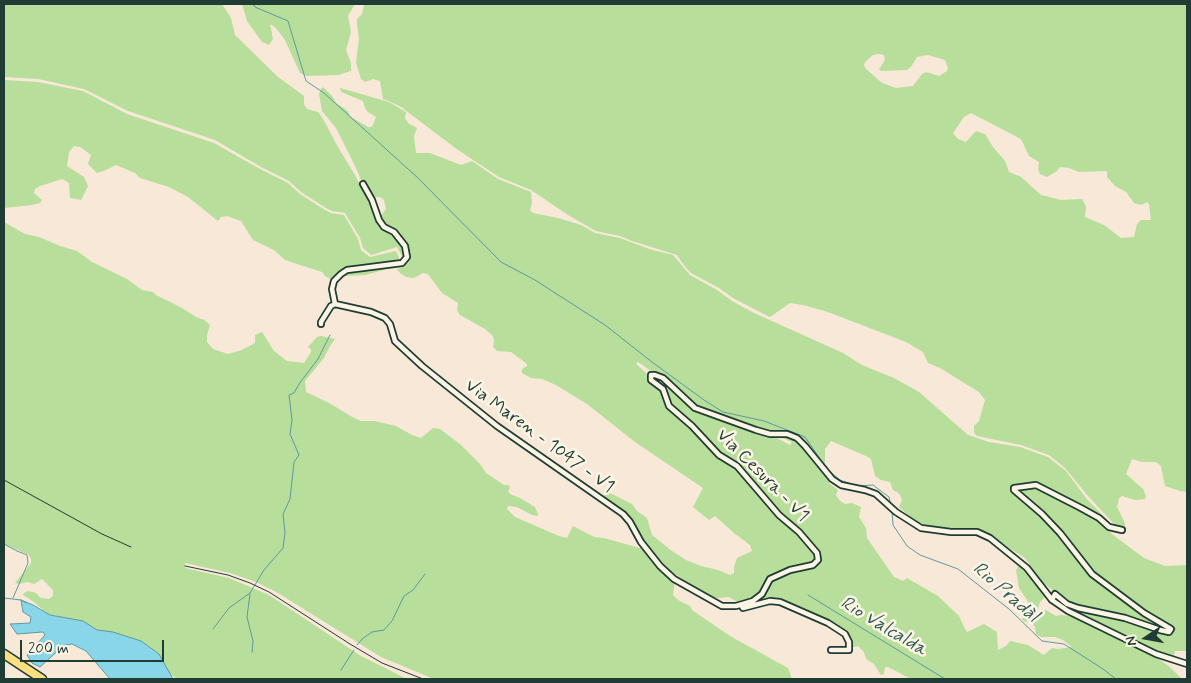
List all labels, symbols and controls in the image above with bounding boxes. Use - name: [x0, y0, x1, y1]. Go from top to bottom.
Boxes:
- street label: Via Maren - 1047 - V1: [460, 376, 618, 498]
- street label: Via Cesura - V1: [711, 425, 813, 527]
- water label: Rio Pradàl: [967, 558, 1043, 628]
- water label: Rio Valcalda: [836, 592, 930, 662]
- north arrow: [1121, 613, 1171, 663]
- scale bar: [22, 630, 166, 662]
- text: N: [1122, 635, 1141, 648]
- text: 200 m: [28, 639, 69, 659]

